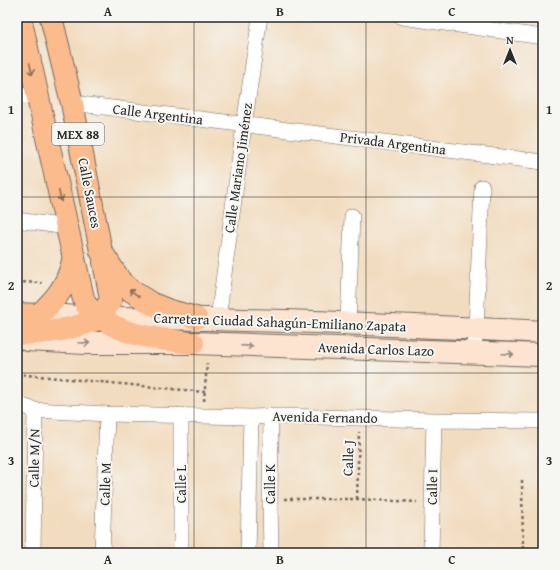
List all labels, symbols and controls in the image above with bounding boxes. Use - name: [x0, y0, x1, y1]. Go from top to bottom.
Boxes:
- text: A: [104, 2, 113, 21]
- text: B: [276, 2, 284, 21]
- text: C: [448, 2, 456, 21]
- north arrow: [490, 30, 530, 70]
- text: N: [506, 32, 514, 48]
- one-way arrow: [28, 62, 36, 75]
- street label: Calle Argentina: [112, 99, 205, 130]
- text: 1: [8, 100, 14, 119]
- text: 1: [546, 100, 552, 119]
- street label: Calle Mariano Jiménez: [219, 102, 257, 234]
- road number: MEX 88: [52, 123, 104, 145]
- street label: Privada Argentina: [339, 127, 448, 159]
- street label: Calle Sauces: [73, 156, 107, 230]
- one-way arrow: [56, 189, 64, 202]
- text: 2: [8, 276, 15, 295]
- text: 2: [546, 276, 553, 295]
- one-way arrow: [129, 289, 140, 297]
- street label: Carretera Ciudad Sahagún-Emiliano Zapata: [153, 308, 407, 336]
- street label: Avenida Carlos Lazo: [317, 337, 435, 361]
- one-way arrow: [77, 339, 90, 347]
- one-way arrow: [240, 342, 253, 349]
- one-way arrow: [501, 350, 514, 358]
- street label: Avenida Fernando: [272, 406, 378, 428]
- street label: Calle M/N: [23, 428, 45, 488]
- street label: Calle J: [337, 440, 359, 476]
- text: 3: [8, 451, 14, 470]
- text: 3: [546, 451, 552, 470]
- street label: Calle M: [94, 462, 116, 506]
- street label: Calle K: [260, 463, 280, 504]
- street label: Calle L: [171, 465, 191, 503]
- street label: Calle I: [422, 469, 442, 505]
- text: A: [104, 550, 113, 569]
- text: B: [276, 550, 284, 569]
- text: C: [448, 550, 456, 569]

